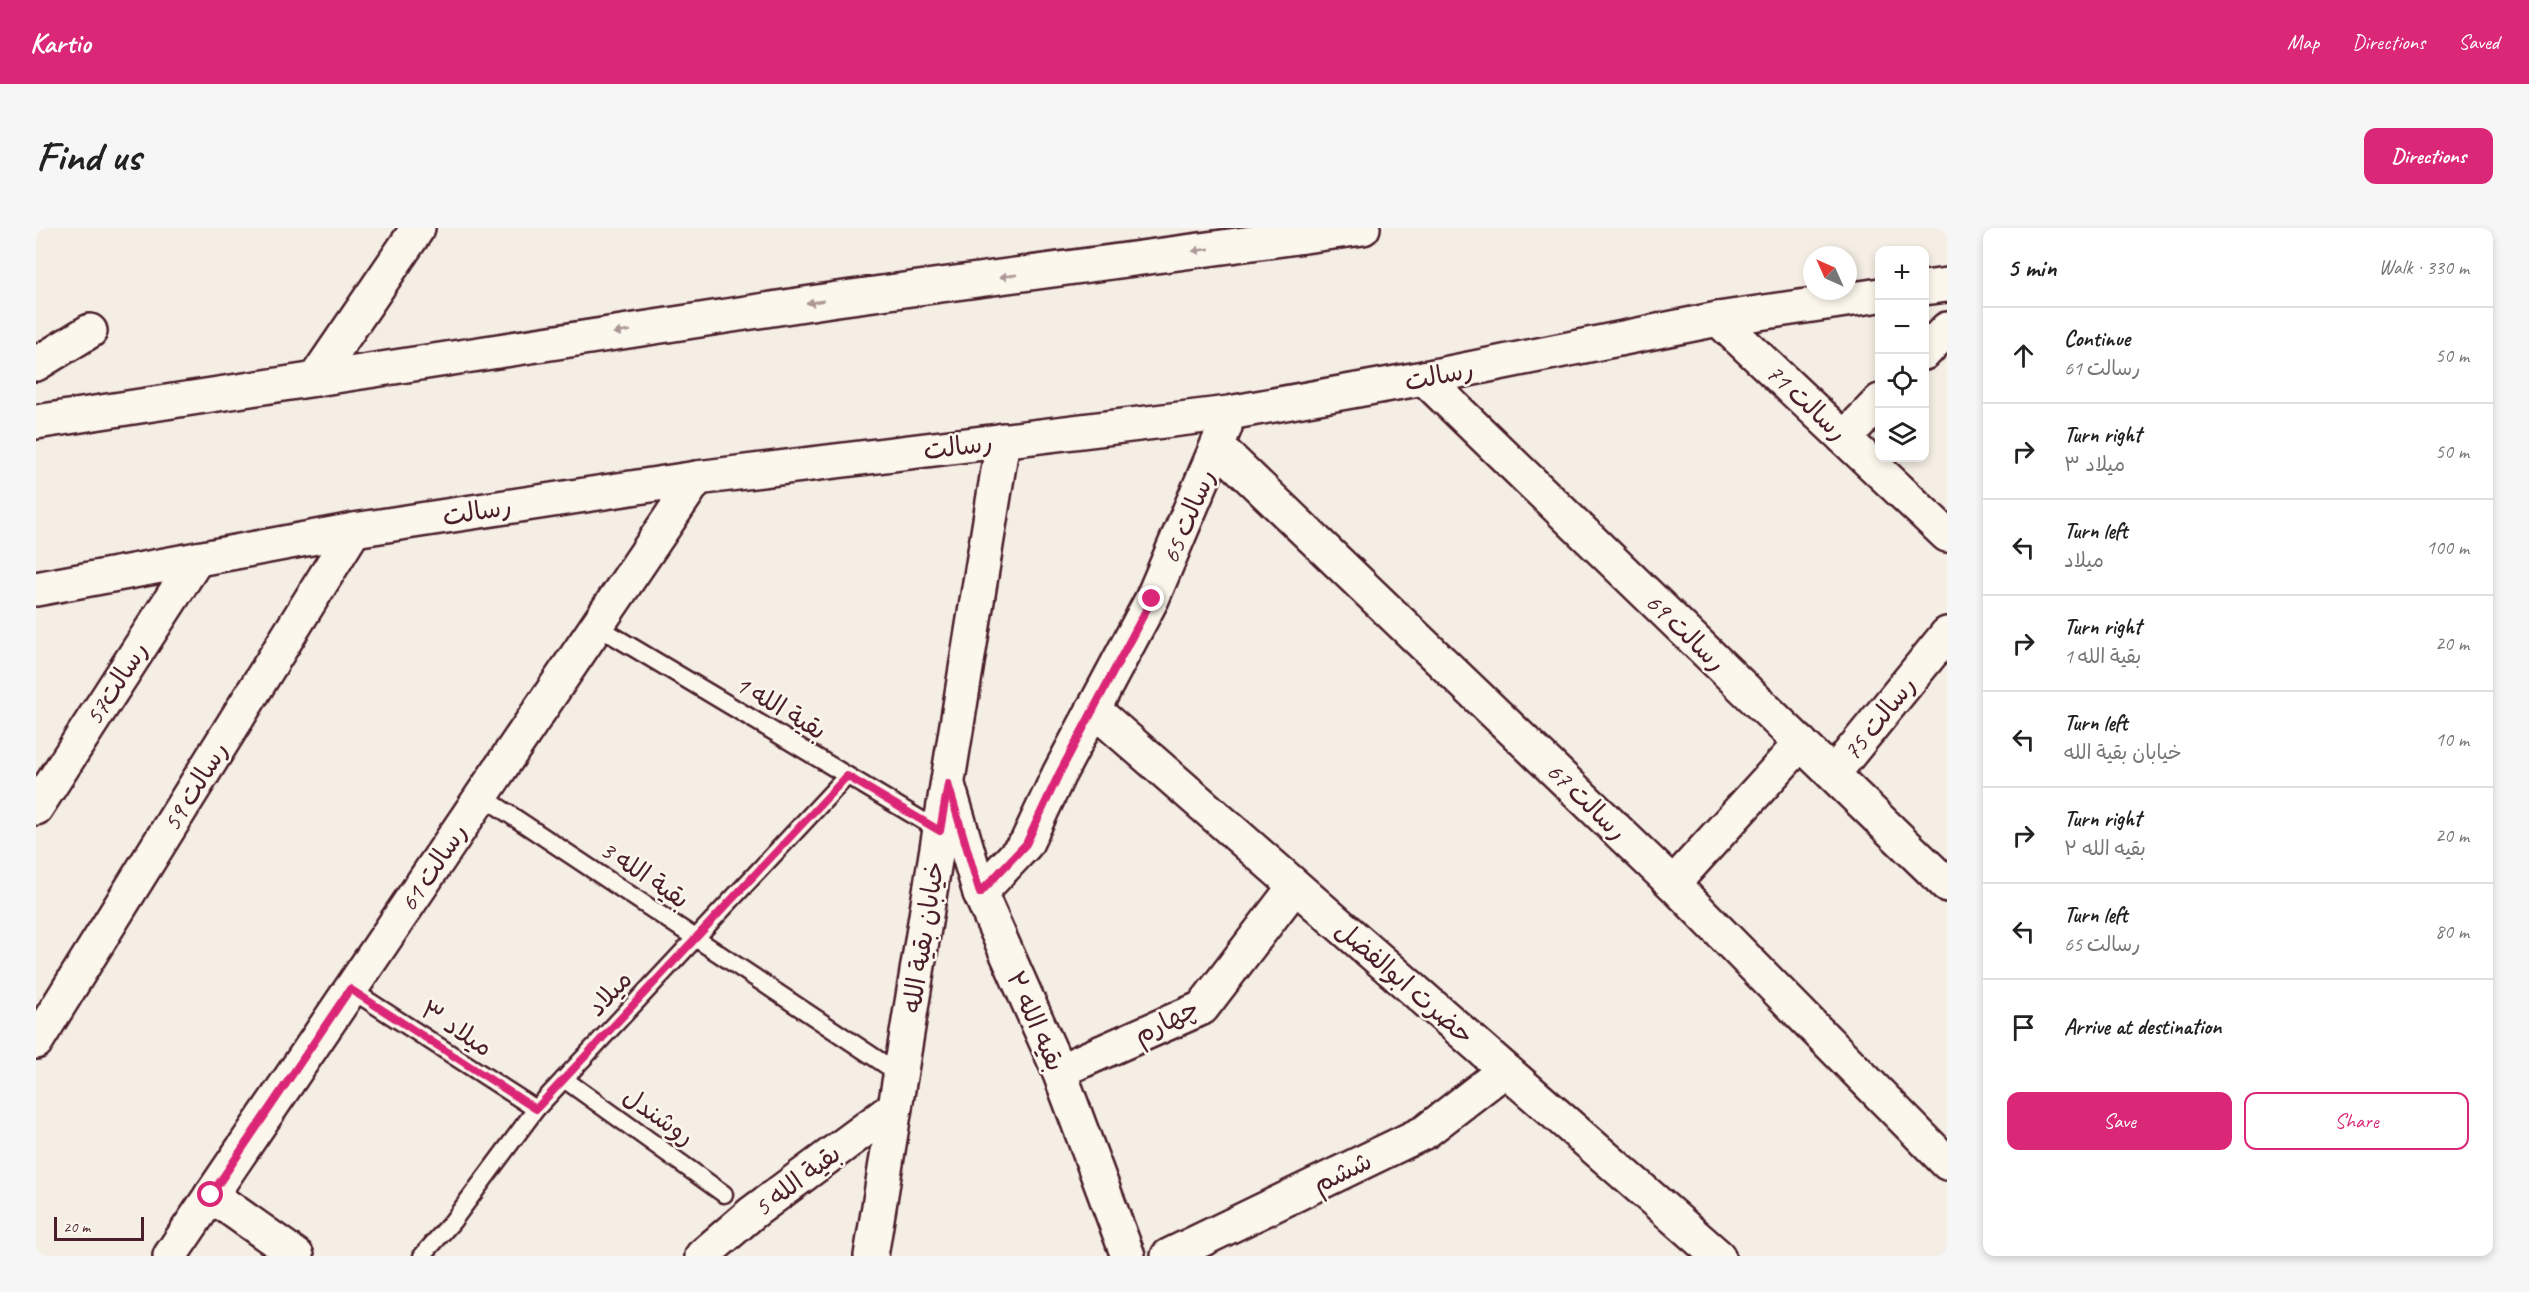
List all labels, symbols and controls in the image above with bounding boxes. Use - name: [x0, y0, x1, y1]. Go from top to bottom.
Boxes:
- text: Kartio: [30, 25, 91, 60]
- text: Map: [2287, 29, 2319, 55]
- text: Directions: [2352, 29, 2425, 55]
- text: Saved: [2458, 29, 2499, 55]
- button: Directions: [2364, 128, 2493, 184]
- text: Find us: [36, 130, 141, 183]
- one-way arrow: [1192, 245, 1211, 254]
- north arrow: [1803, 246, 1857, 300]
- map controls: [1875, 246, 1929, 462]
- button: +: [1875, 246, 1929, 300]
- text: 5 min: [2007, 251, 2056, 284]
- text: Walk · 330 m: [2379, 255, 2469, 280]
- one-way arrow: [998, 271, 1017, 281]
- one-way arrow: [805, 298, 824, 307]
- button: −: [1875, 300, 1929, 354]
- text: Continue: [2064, 325, 2130, 353]
- one-way arrow: [612, 328, 631, 337]
- icon: ahead: [2007, 339, 2040, 372]
- text: 50 m: [2435, 343, 2469, 368]
- street label: رسالت: [1402, 353, 1477, 398]
- button: locate: [1875, 354, 1929, 408]
- street label: رسالت 71: [1759, 356, 1854, 448]
- text: رسالت 61: [2064, 356, 2141, 381]
- button: layers: [1875, 408, 1929, 462]
- text: Turn right: [2064, 421, 2141, 449]
- street label: رسالت: [921, 426, 995, 467]
- icon: right: [2007, 435, 2040, 468]
- text: 50 m: [2435, 439, 2469, 464]
- text: میلاد ۳: [2064, 452, 2125, 477]
- street label: رسالت 65: [1154, 464, 1223, 568]
- street label: رسالت: [440, 490, 514, 533]
- text: Turn left: [2064, 517, 2128, 545]
- icon: left: [2007, 531, 2040, 564]
- text: 100 m: [2426, 535, 2469, 560]
- text: میلاد: [2064, 548, 2104, 573]
- route end: [1138, 585, 1164, 611]
- street label: رسالت 69: [1638, 586, 1733, 679]
- text: Turn right: [2064, 613, 2141, 641]
- icon: right: [2007, 627, 2040, 660]
- text: 20 m: [2435, 631, 2469, 656]
- street label: رسالت57: [77, 635, 156, 731]
- text: بقیة الله 1: [2064, 644, 2141, 669]
- street label: بقیة الله 1: [729, 667, 832, 747]
- street label: رسالت 75: [1835, 669, 1924, 767]
- text: Turn left: [2064, 709, 2128, 737]
- icon: left: [2007, 723, 2040, 756]
- text: 10 m: [2435, 727, 2469, 752]
- street label: رسالت 59: [155, 735, 236, 837]
- text: خیابان بقیة الله: [2064, 740, 2182, 765]
- street label: رسالت 67: [1539, 755, 1634, 848]
- text: Turn right: [2064, 805, 2141, 833]
- street label: رسالت 61: [392, 817, 475, 918]
- icon: right: [2007, 819, 2040, 852]
- text: 20 m: [2435, 823, 2469, 848]
- street label: بقیة الله 3: [594, 833, 696, 916]
- text: بقیه الله ۲: [2064, 836, 2146, 861]
- street label: خیابان بقیة الله: [895, 859, 952, 1015]
- text: Turn left: [2064, 901, 2128, 929]
- street label: حضرت ابوالفضل: [1328, 913, 1481, 1052]
- icon: left: [2007, 915, 2040, 948]
- text: 80 m: [2435, 919, 2469, 944]
- text: رسالت 65: [2064, 932, 2141, 957]
- street label: میلاد: [580, 963, 639, 1024]
- street label: بقیه الله ۲: [999, 966, 1072, 1076]
- street label: چهارم: [1128, 991, 1206, 1054]
- street label: میلاد ۳: [414, 993, 499, 1064]
- icon: arrive: [2007, 1011, 2040, 1044]
- text: Arrive at destination: [2064, 1013, 2221, 1041]
- street label: روشندل: [616, 1080, 701, 1153]
- button: Save: [2007, 1092, 2232, 1150]
- button: Share: [2244, 1092, 2469, 1150]
- street label: بقیة الله 5: [747, 1137, 847, 1224]
- street label: ششم: [1307, 1144, 1378, 1203]
- route start: [197, 1181, 223, 1207]
- scale bar: [54, 1214, 144, 1242]
- text: 20 m: [63, 1217, 90, 1237]

